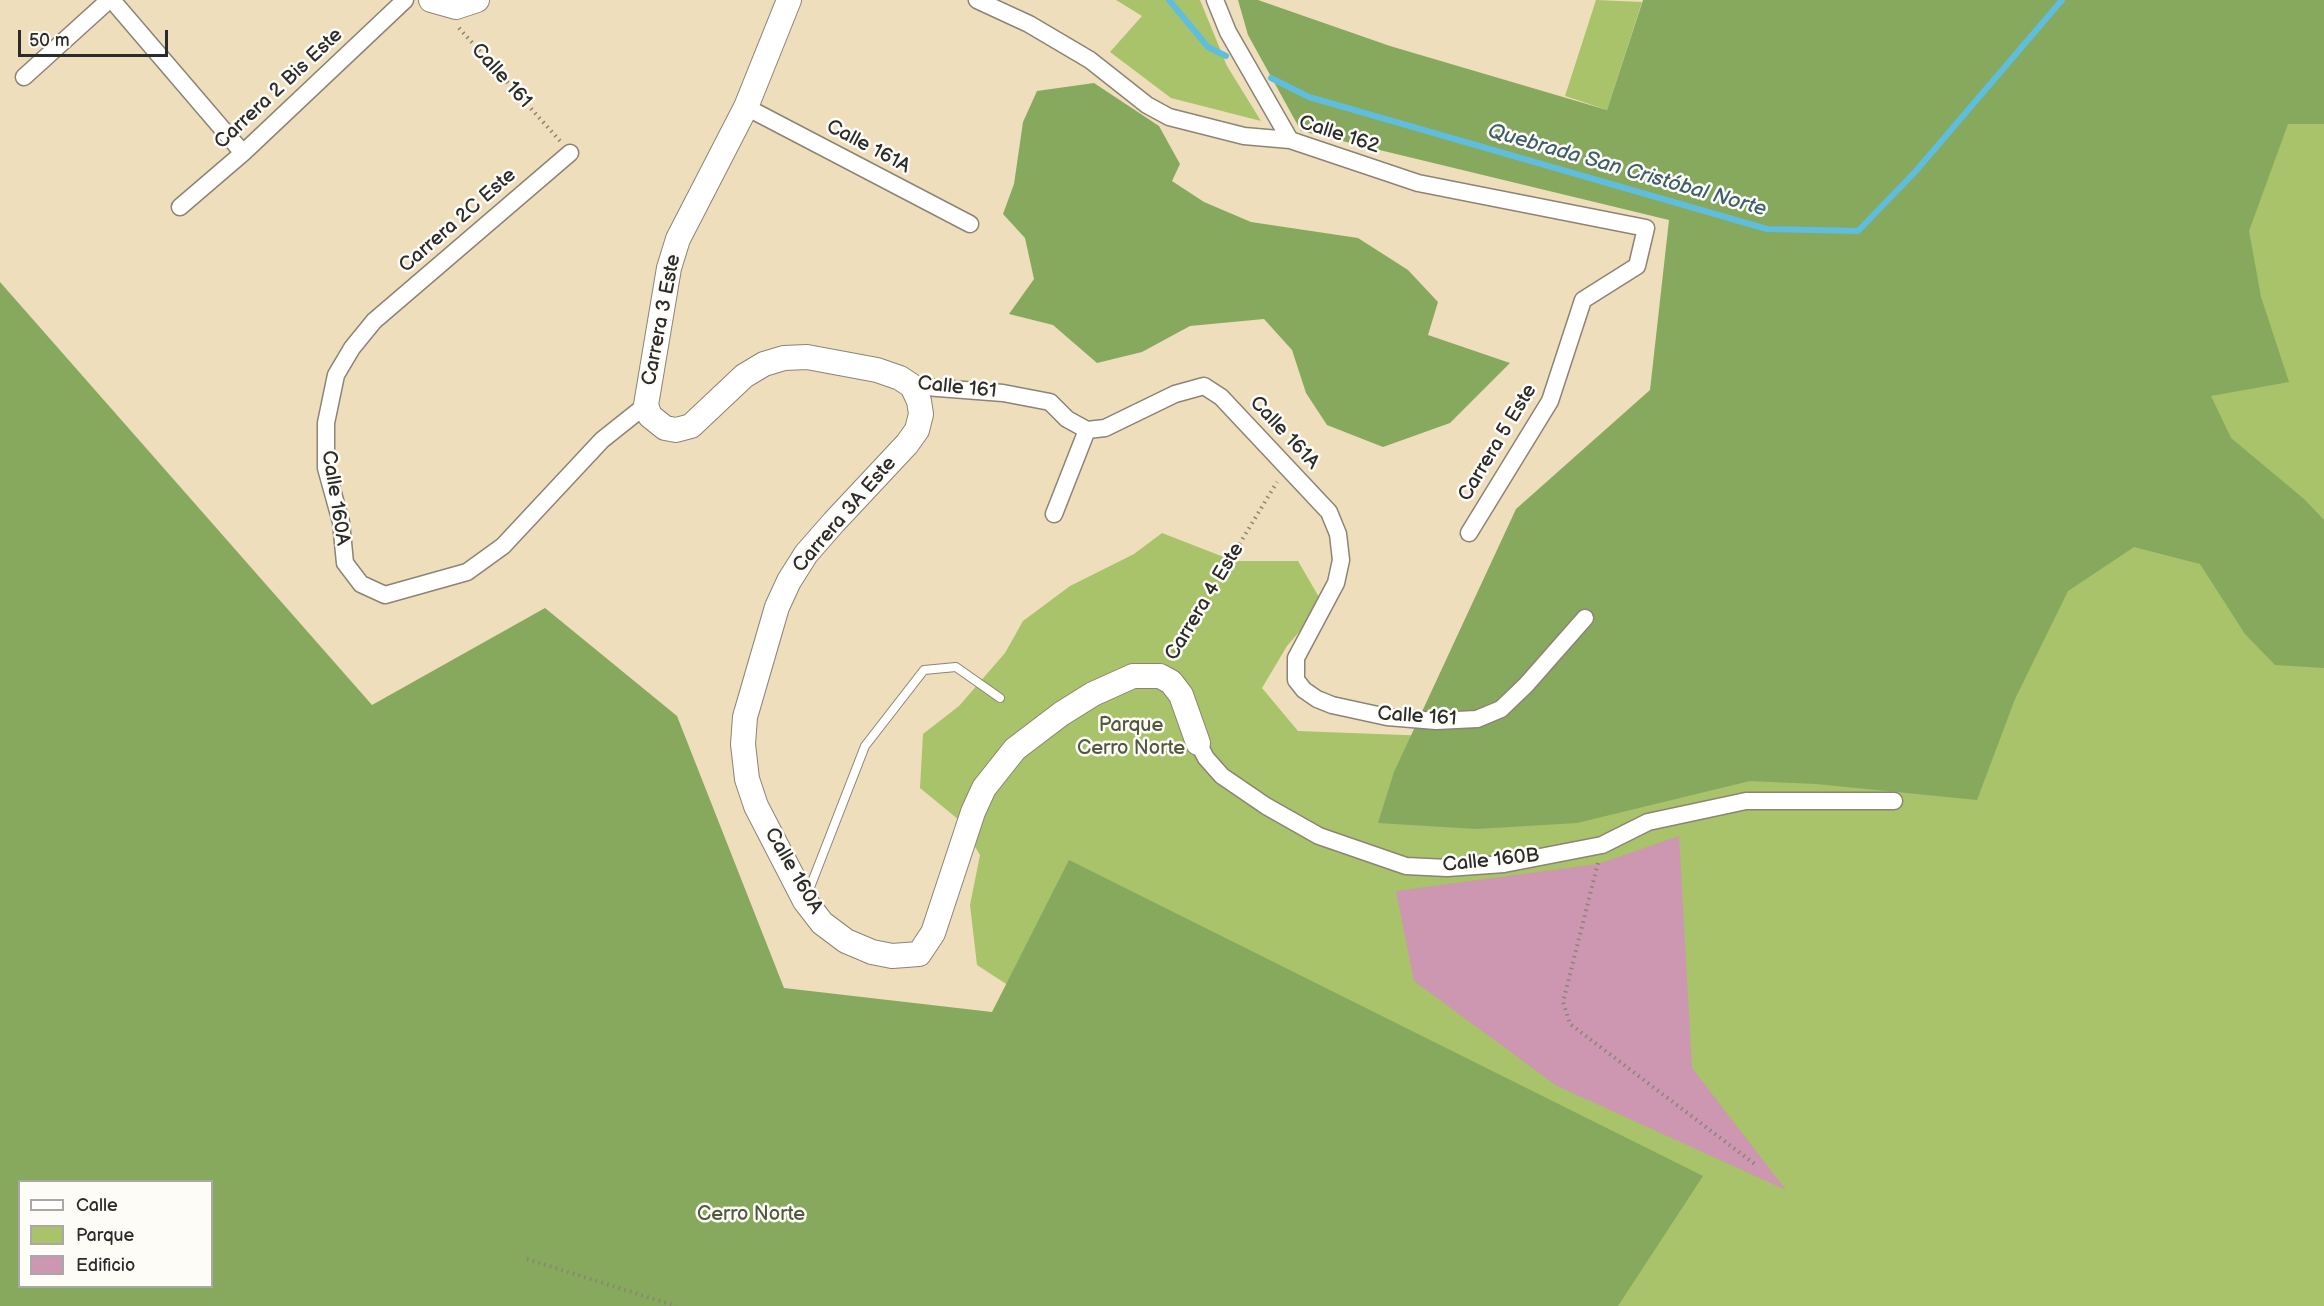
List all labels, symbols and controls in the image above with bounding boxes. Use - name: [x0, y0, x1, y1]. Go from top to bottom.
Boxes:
- scale bar: [21, 18, 171, 56]
- street label: Carrera 2 Bis Este: [210, 24, 348, 154]
- text: 50 m: [29, 30, 70, 51]
- street label: Calle 161: [466, 39, 536, 113]
- street label: Calle 162: [1296, 111, 1382, 159]
- street label: Calle 161A: [822, 115, 914, 179]
- water label: Quebrada San Cristóbal Norte: [1485, 119, 1769, 223]
- street label: Carrera 2C Este: [395, 164, 521, 278]
- street label: Carrera 3 Este: [638, 252, 686, 388]
- street label: Calle 161: [916, 372, 998, 404]
- street label: Carrera 5 Este: [1454, 380, 1542, 506]
- street label: Calle 161A: [1244, 391, 1324, 475]
- street label: Calle 160A: [316, 449, 354, 547]
- street label: Carrera 3A Este: [788, 452, 902, 578]
- street label: Carrera 4 Este: [1160, 539, 1250, 665]
- street label: Calle 161: [1377, 702, 1457, 732]
- park label: Parque Cerro Norte: [1077, 714, 1185, 761]
- street label: Calle 160A: [759, 824, 827, 918]
- street label: Calle 160B: [1442, 844, 1540, 878]
- legend: [18, 1180, 213, 1288]
- text: Calle: [76, 1195, 118, 1216]
- park label: Cerro Norte: [697, 1203, 805, 1227]
- text: Parque: [76, 1225, 134, 1246]
- text: Edificio: [76, 1255, 135, 1276]

